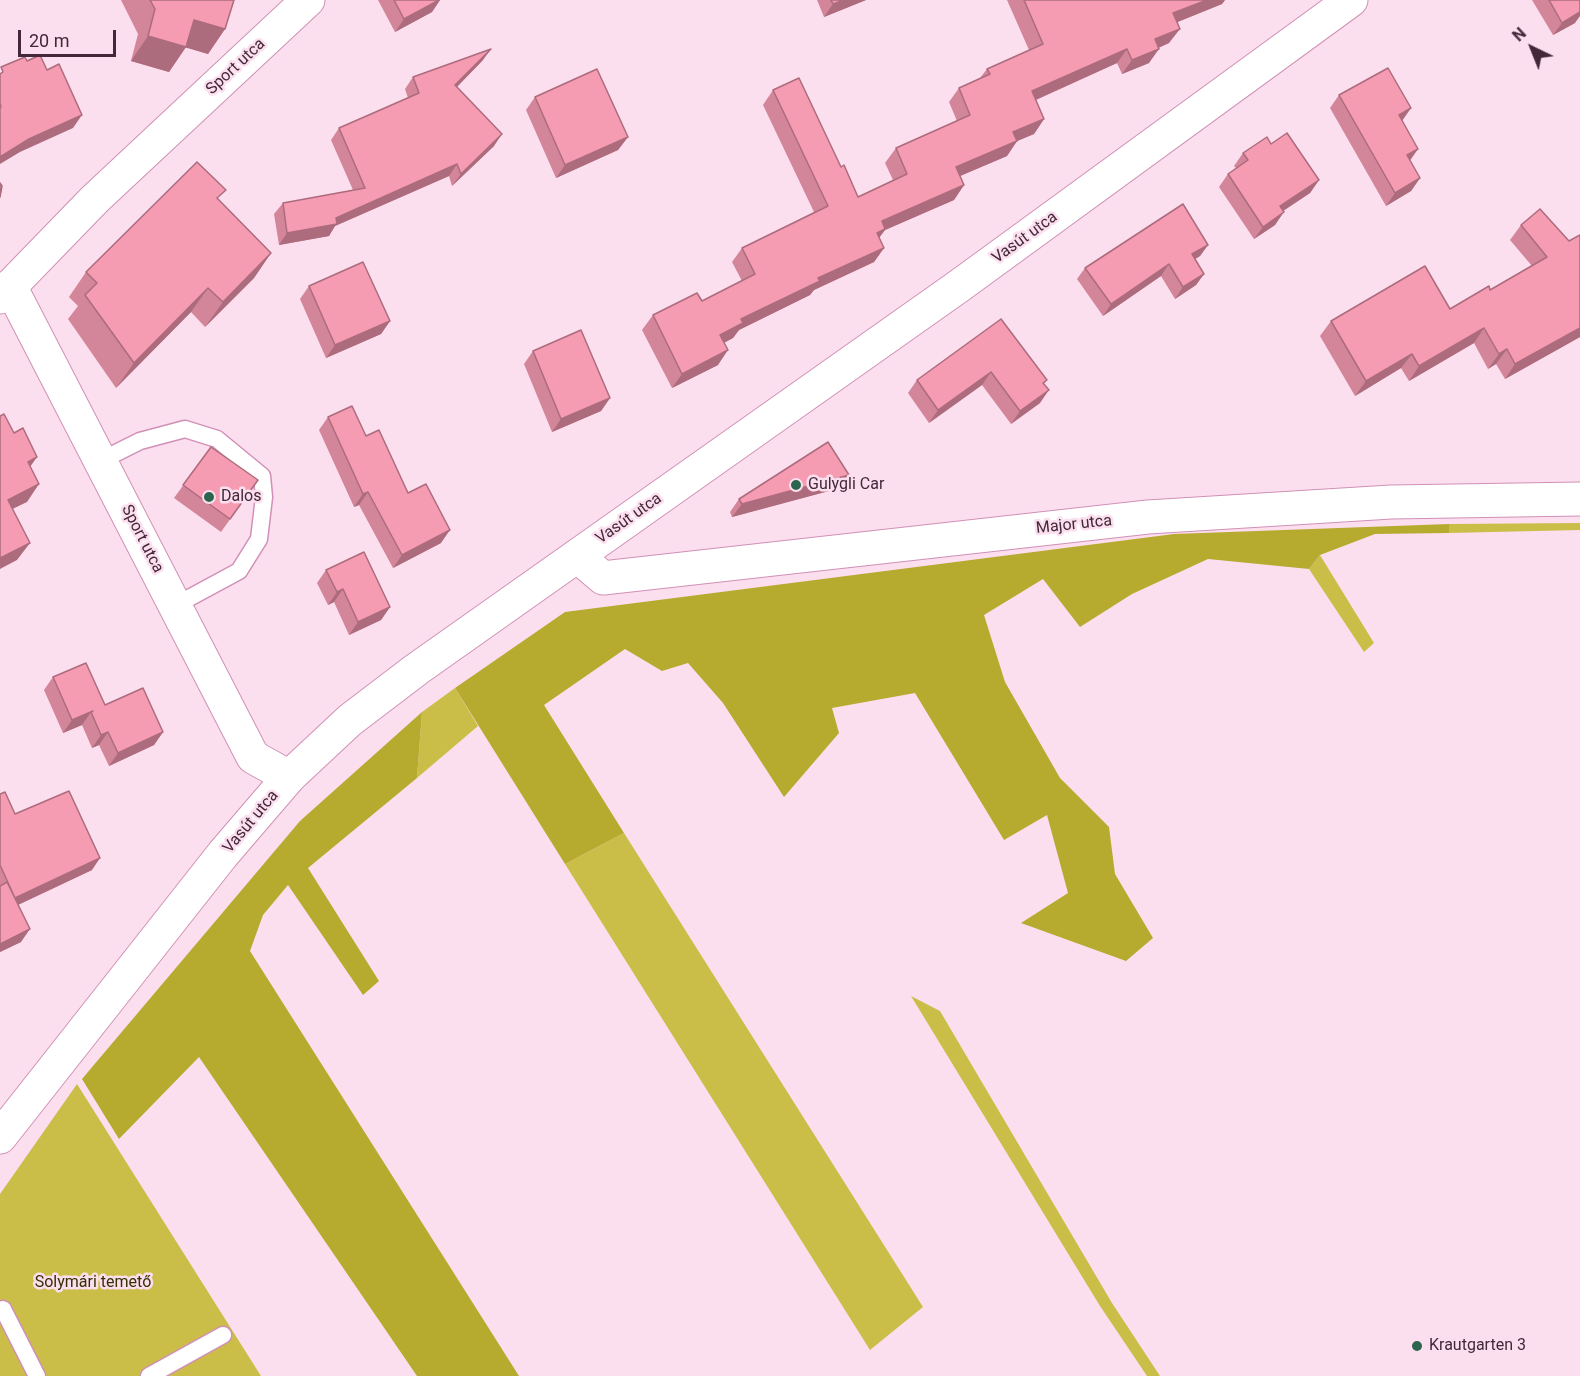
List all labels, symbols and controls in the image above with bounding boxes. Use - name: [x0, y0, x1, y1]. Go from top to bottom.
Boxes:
- scale bar: [21, 18, 118, 56]
- north arrow: [1502, 18, 1562, 78]
- text: N: [1509, 24, 1530, 45]
- text: 20 m: [29, 30, 69, 51]
- street label: Sport utca: [202, 35, 270, 99]
- street label: Vasút utca: [989, 208, 1061, 268]
- place label: Gulygli Car: [808, 475, 884, 495]
- marker: Gulygli Car: [789, 478, 803, 492]
- place label: Dalos: [221, 487, 261, 507]
- street label: Vasút utca: [592, 489, 666, 549]
- marker: Dalos: [202, 490, 216, 504]
- street label: Sport utca: [117, 502, 167, 576]
- street label: Major utca: [1035, 511, 1113, 539]
- street label: Vasút utca: [219, 787, 283, 857]
- park label: Solymári temető: [35, 1273, 151, 1293]
- place label: Krautgarten 3: [1429, 1336, 1526, 1356]
- marker: Krautgarten 3: [1410, 1339, 1424, 1353]

